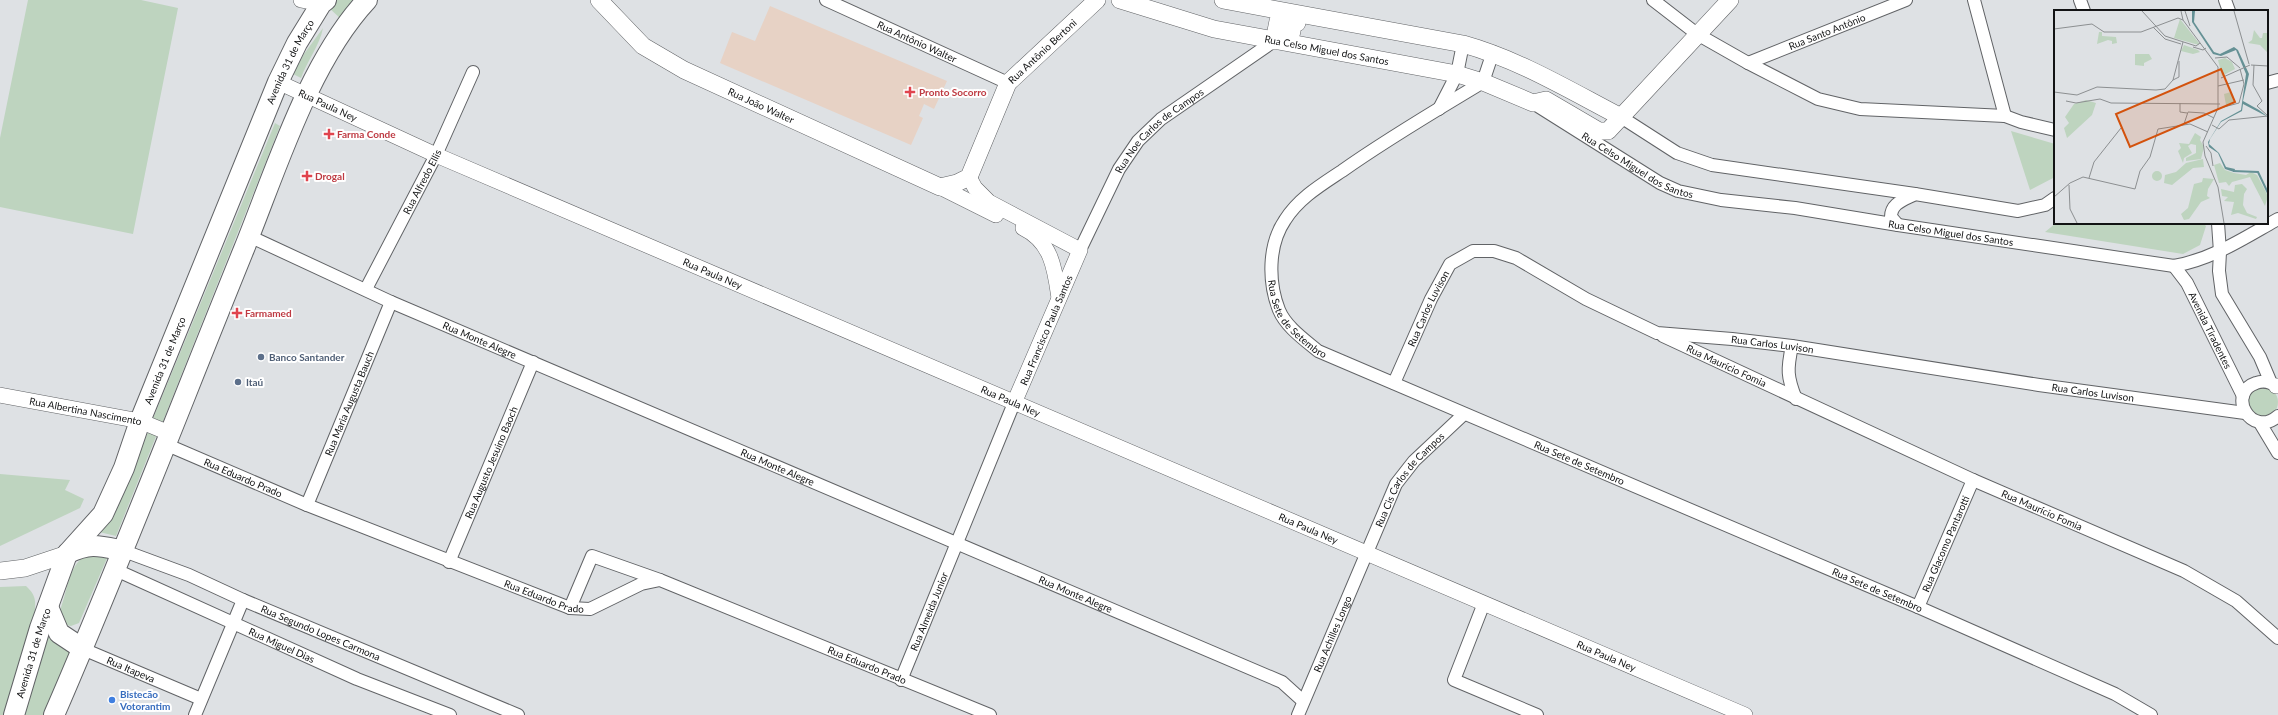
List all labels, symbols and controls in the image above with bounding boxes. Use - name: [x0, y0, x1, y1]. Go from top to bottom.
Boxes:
- inset map: [2054, 10, 2268, 224]
- street label: Rua Santo Antônio: [1787, 11, 1867, 52]
- street label: Rua Antônio Bertoni: [1005, 16, 1079, 86]
- street label: Avenida 31 de Março: [264, 17, 316, 106]
- street label: Rua Antônio Walter: [875, 18, 959, 65]
- street label: Rua Celso Miguel dos Santos: [1264, 32, 1390, 67]
- street label: Rua João Walter: [726, 85, 796, 126]
- street label: Rua Paula Ney: [297, 86, 360, 124]
- marker: Pronto Socorro: [904, 86, 916, 98]
- place label: Pronto Socorro: [919, 86, 987, 98]
- street label: Rua Noe Carlos de Campos: [1112, 86, 1206, 175]
- place label: Farma Conde: [337, 128, 396, 140]
- marker: Farma Conde: [324, 129, 334, 139]
- street label: Rua Celso Miguel dos Santos: [1580, 129, 1694, 200]
- street label: Rua Alfredo Ellis: [400, 148, 444, 216]
- place label: Drogal: [315, 170, 345, 182]
- marker: Drogal: [302, 171, 312, 181]
- street label: Rua Celso Miguel dos Santos: [1887, 218, 2014, 248]
- street label: Rua Paula Ney: [681, 255, 745, 292]
- street label: Rua Carlos Luvison: [1405, 268, 1451, 348]
- street label: Rua Francisco Paula Santos: [1017, 273, 1075, 387]
- street label: Rua Sete de Setembro: [1266, 279, 1329, 360]
- street label: Avenida Tiradentes: [2186, 290, 2234, 370]
- place label: Farmamed: [245, 307, 292, 319]
- marker: Farmamed: [232, 308, 242, 318]
- street label: Avenida 31 de Março: [141, 315, 188, 406]
- street label: Rua Monte Alegre: [441, 319, 518, 361]
- street label: Rua Carlos Luvison: [1731, 333, 1815, 355]
- street label: Rua Maurício Fomia: [1685, 342, 1768, 389]
- street label: Rua Maria Augusta Bauch: [322, 349, 376, 458]
- place label: Banco Santander: [269, 351, 345, 363]
- marker: Banco Santander: [256, 352, 266, 362]
- place label: Itaú: [246, 376, 264, 388]
- marker: Itaú: [233, 377, 243, 387]
- street label: Rua Carlos Luvison: [2051, 381, 2135, 404]
- street label: Rua Paula Ney: [979, 383, 1043, 419]
- street label: Rua Albertina Nascimento: [28, 395, 143, 427]
- street label: Rua Augusto Jesuino Baoch: [462, 404, 520, 520]
- street label: Rua Cis Carlos de Campos: [1372, 430, 1447, 529]
- street label: Rua Sete de Setembro: [1532, 438, 1627, 487]
- street label: Rua Monte Alegre: [739, 446, 816, 488]
- street label: Rua Eduardo Prado: [202, 455, 284, 500]
- street label: Rua Maurício Fomia: [2000, 487, 2084, 532]
- street label: Rua Glacomo Pantarotti: [1919, 494, 1972, 594]
- street label: Rua Paula Ney: [1277, 510, 1341, 547]
- street label: Rua Sete de Setembro: [1830, 565, 1925, 614]
- street label: Rua Almeida Junior: [908, 570, 950, 653]
- street label: Rua Monte Alegre: [1037, 573, 1114, 615]
- street label: Rua Eduardo Prado: [503, 577, 585, 615]
- street label: Rua Achilles Longo: [1311, 594, 1354, 674]
- street label: Rua Segundo Lopes Carmona: [259, 602, 382, 663]
- street label: Avenida 31 de Março: [13, 606, 53, 699]
- street label: Rua Miguel Dias: [247, 625, 317, 665]
- street label: Rua Paula Ney: [1575, 638, 1639, 674]
- street label: Rua Eduardo Prado: [826, 643, 909, 686]
- street label: Rua Itapeva: [105, 654, 157, 685]
- place label: Bistecão Votorantim: [119, 688, 170, 712]
- marker: Bistecão Votorantim: [107, 695, 117, 705]

